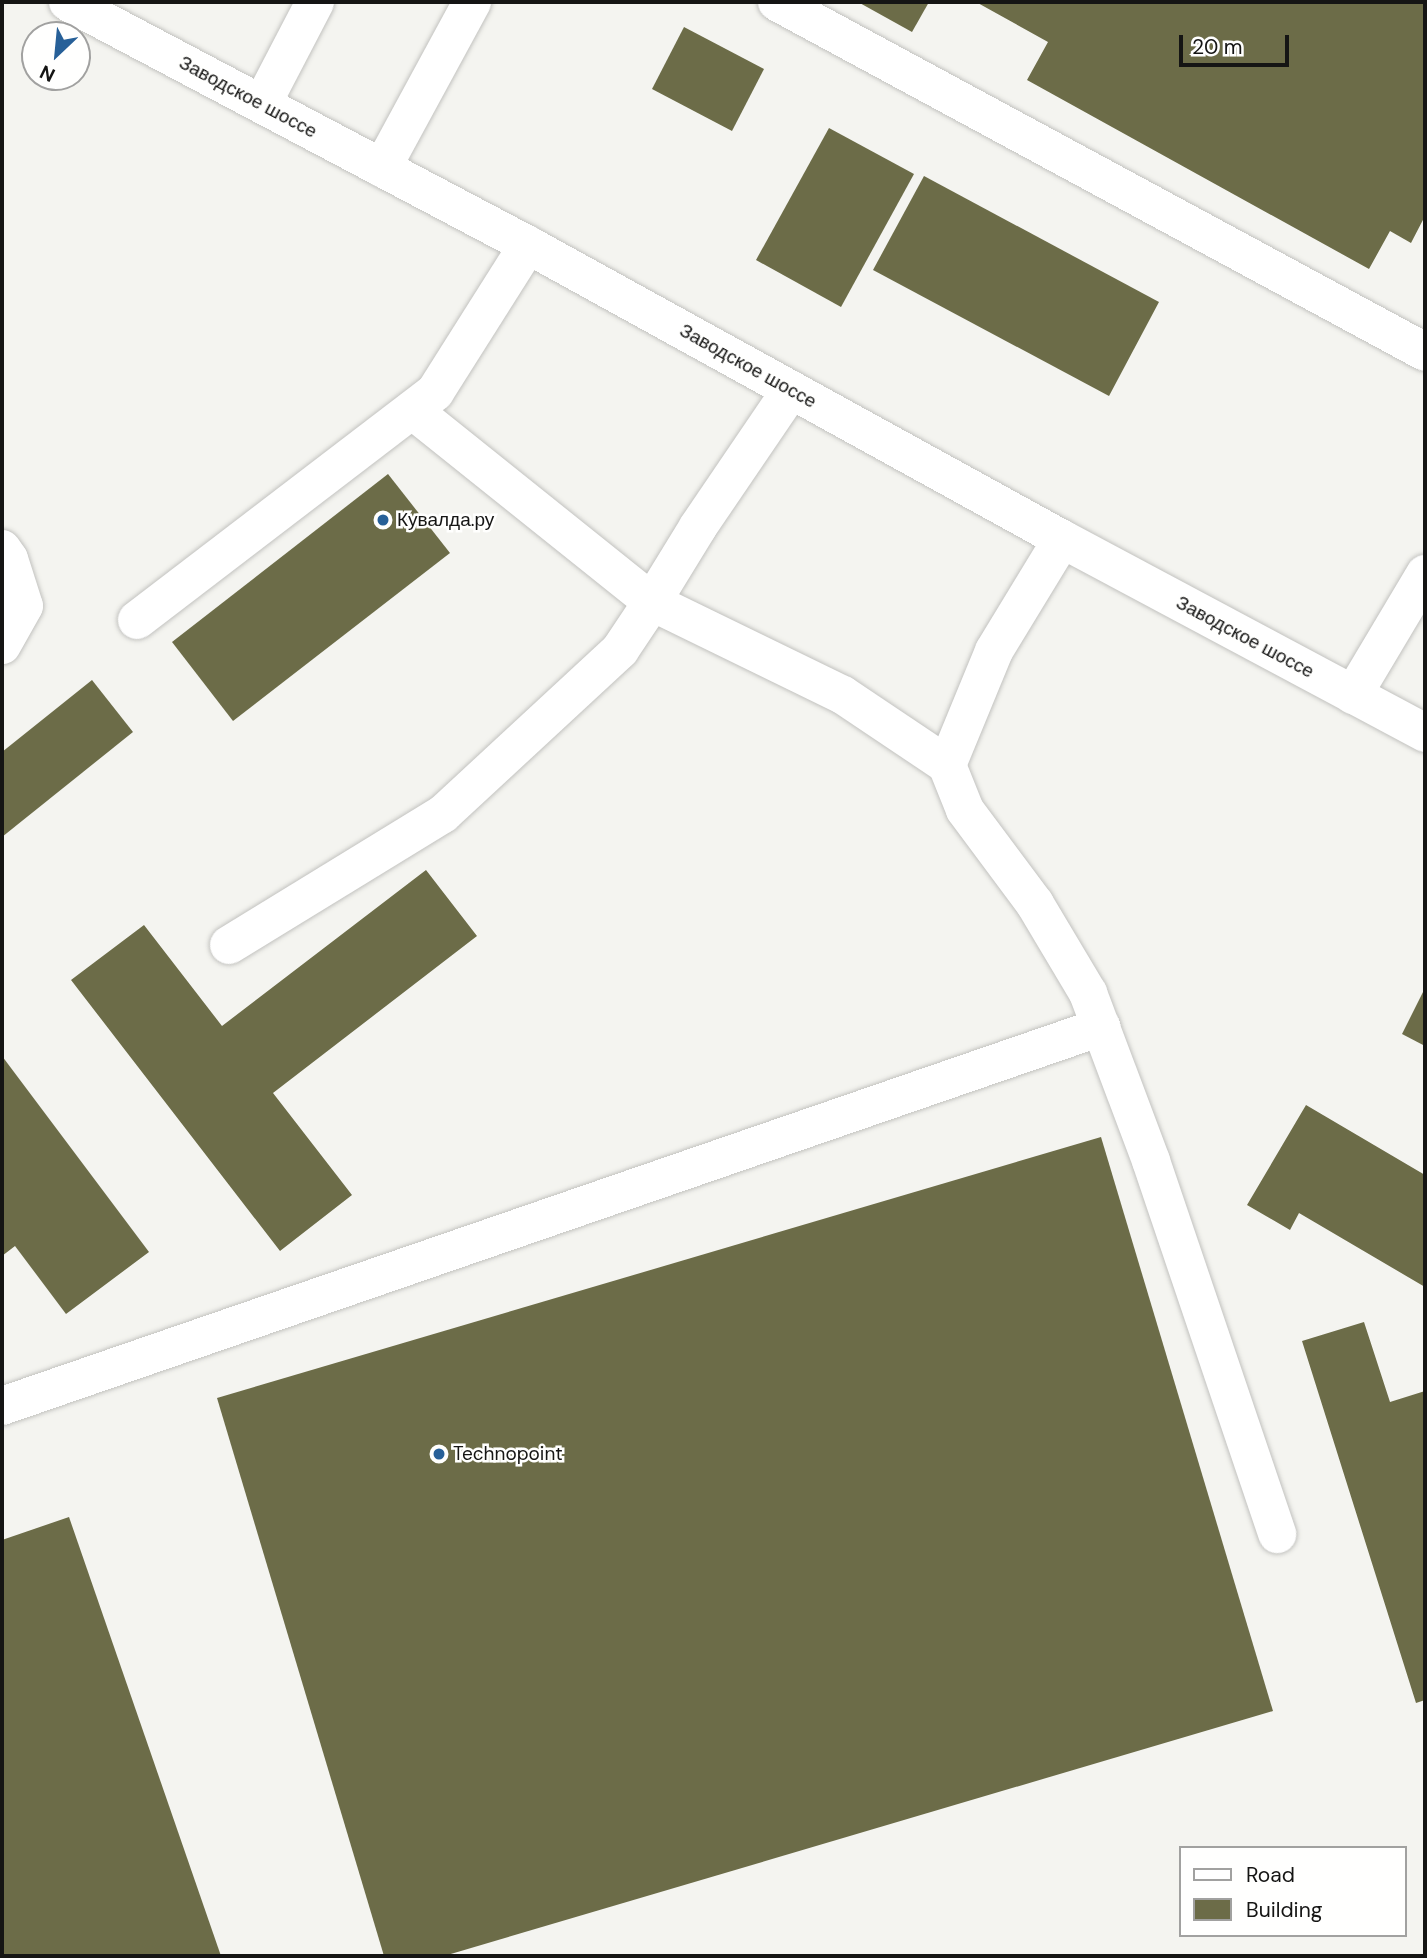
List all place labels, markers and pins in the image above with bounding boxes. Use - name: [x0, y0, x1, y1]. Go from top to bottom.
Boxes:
- place label: Кувалда.ру: [397, 509, 494, 531]
- marker: Кувалда.ру: [375, 512, 391, 528]
- place label: Technopoint: [453, 1443, 563, 1465]
- marker: Technopoint: [431, 1446, 447, 1462]

